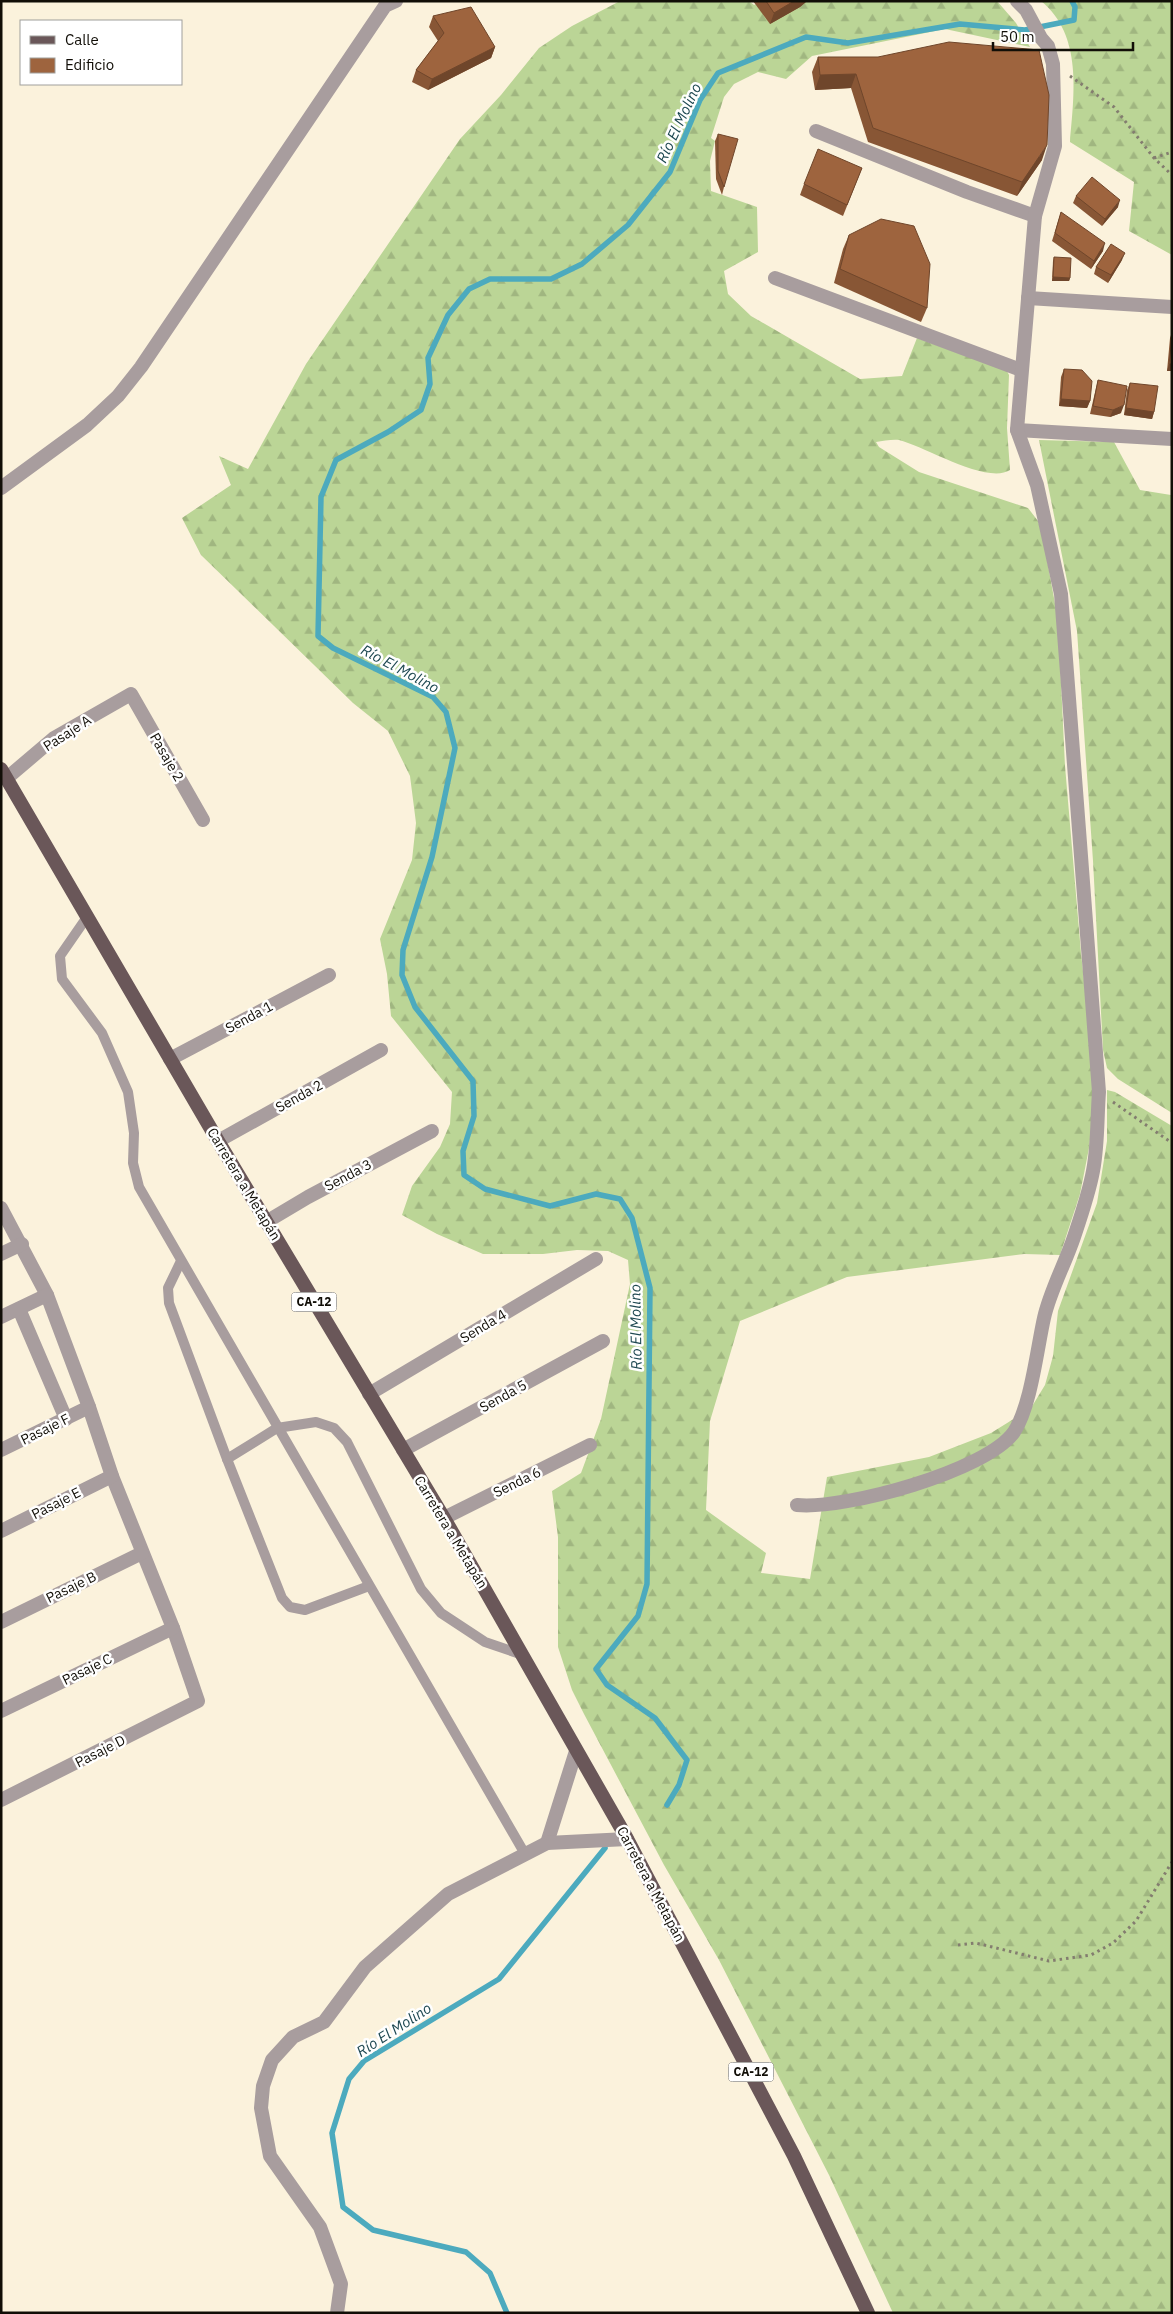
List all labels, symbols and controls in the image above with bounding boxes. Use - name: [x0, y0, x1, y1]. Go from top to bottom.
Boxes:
- legend: [20, 20, 182, 85]
- scale bar: [993, 20, 1133, 52]
- text: 50 m: [1000, 27, 1035, 46]
- text: Calle: [65, 30, 99, 49]
- text: Edificio: [65, 55, 114, 74]
- water label: Río El Molino: [652, 80, 705, 166]
- water label: Río El Molino: [358, 640, 443, 697]
- street label: Pasaje A: [40, 711, 94, 755]
- street label: Pasaje 2: [146, 730, 188, 784]
- street label: Senda 1: [222, 997, 276, 1037]
- street label: Senda 2: [272, 1076, 326, 1116]
- street label: Carretera a Metapán: [203, 1124, 285, 1244]
- street label: Senda 3: [321, 1155, 375, 1195]
- water label: Río El Molino: [625, 1284, 646, 1370]
- road number: CA-12: [292, 1292, 336, 1311]
- street label: Senda 4: [456, 1305, 510, 1347]
- street label: Senda 5: [476, 1376, 530, 1416]
- street label: Pasaje F: [17, 1409, 73, 1449]
- street label: Senda 6: [490, 1463, 544, 1501]
- street label: Carretera a Metapán: [410, 1472, 492, 1592]
- street label: Pasaje E: [28, 1483, 84, 1523]
- street label: Pasaje B: [43, 1567, 99, 1607]
- street label: Pasaje C: [59, 1649, 115, 1689]
- street label: Pasaje D: [72, 1731, 128, 1771]
- street label: Carretera a Metapán: [613, 1823, 689, 1945]
- water label: Río El Molino: [353, 1998, 435, 2061]
- road number: CA-12: [728, 2062, 774, 2082]

